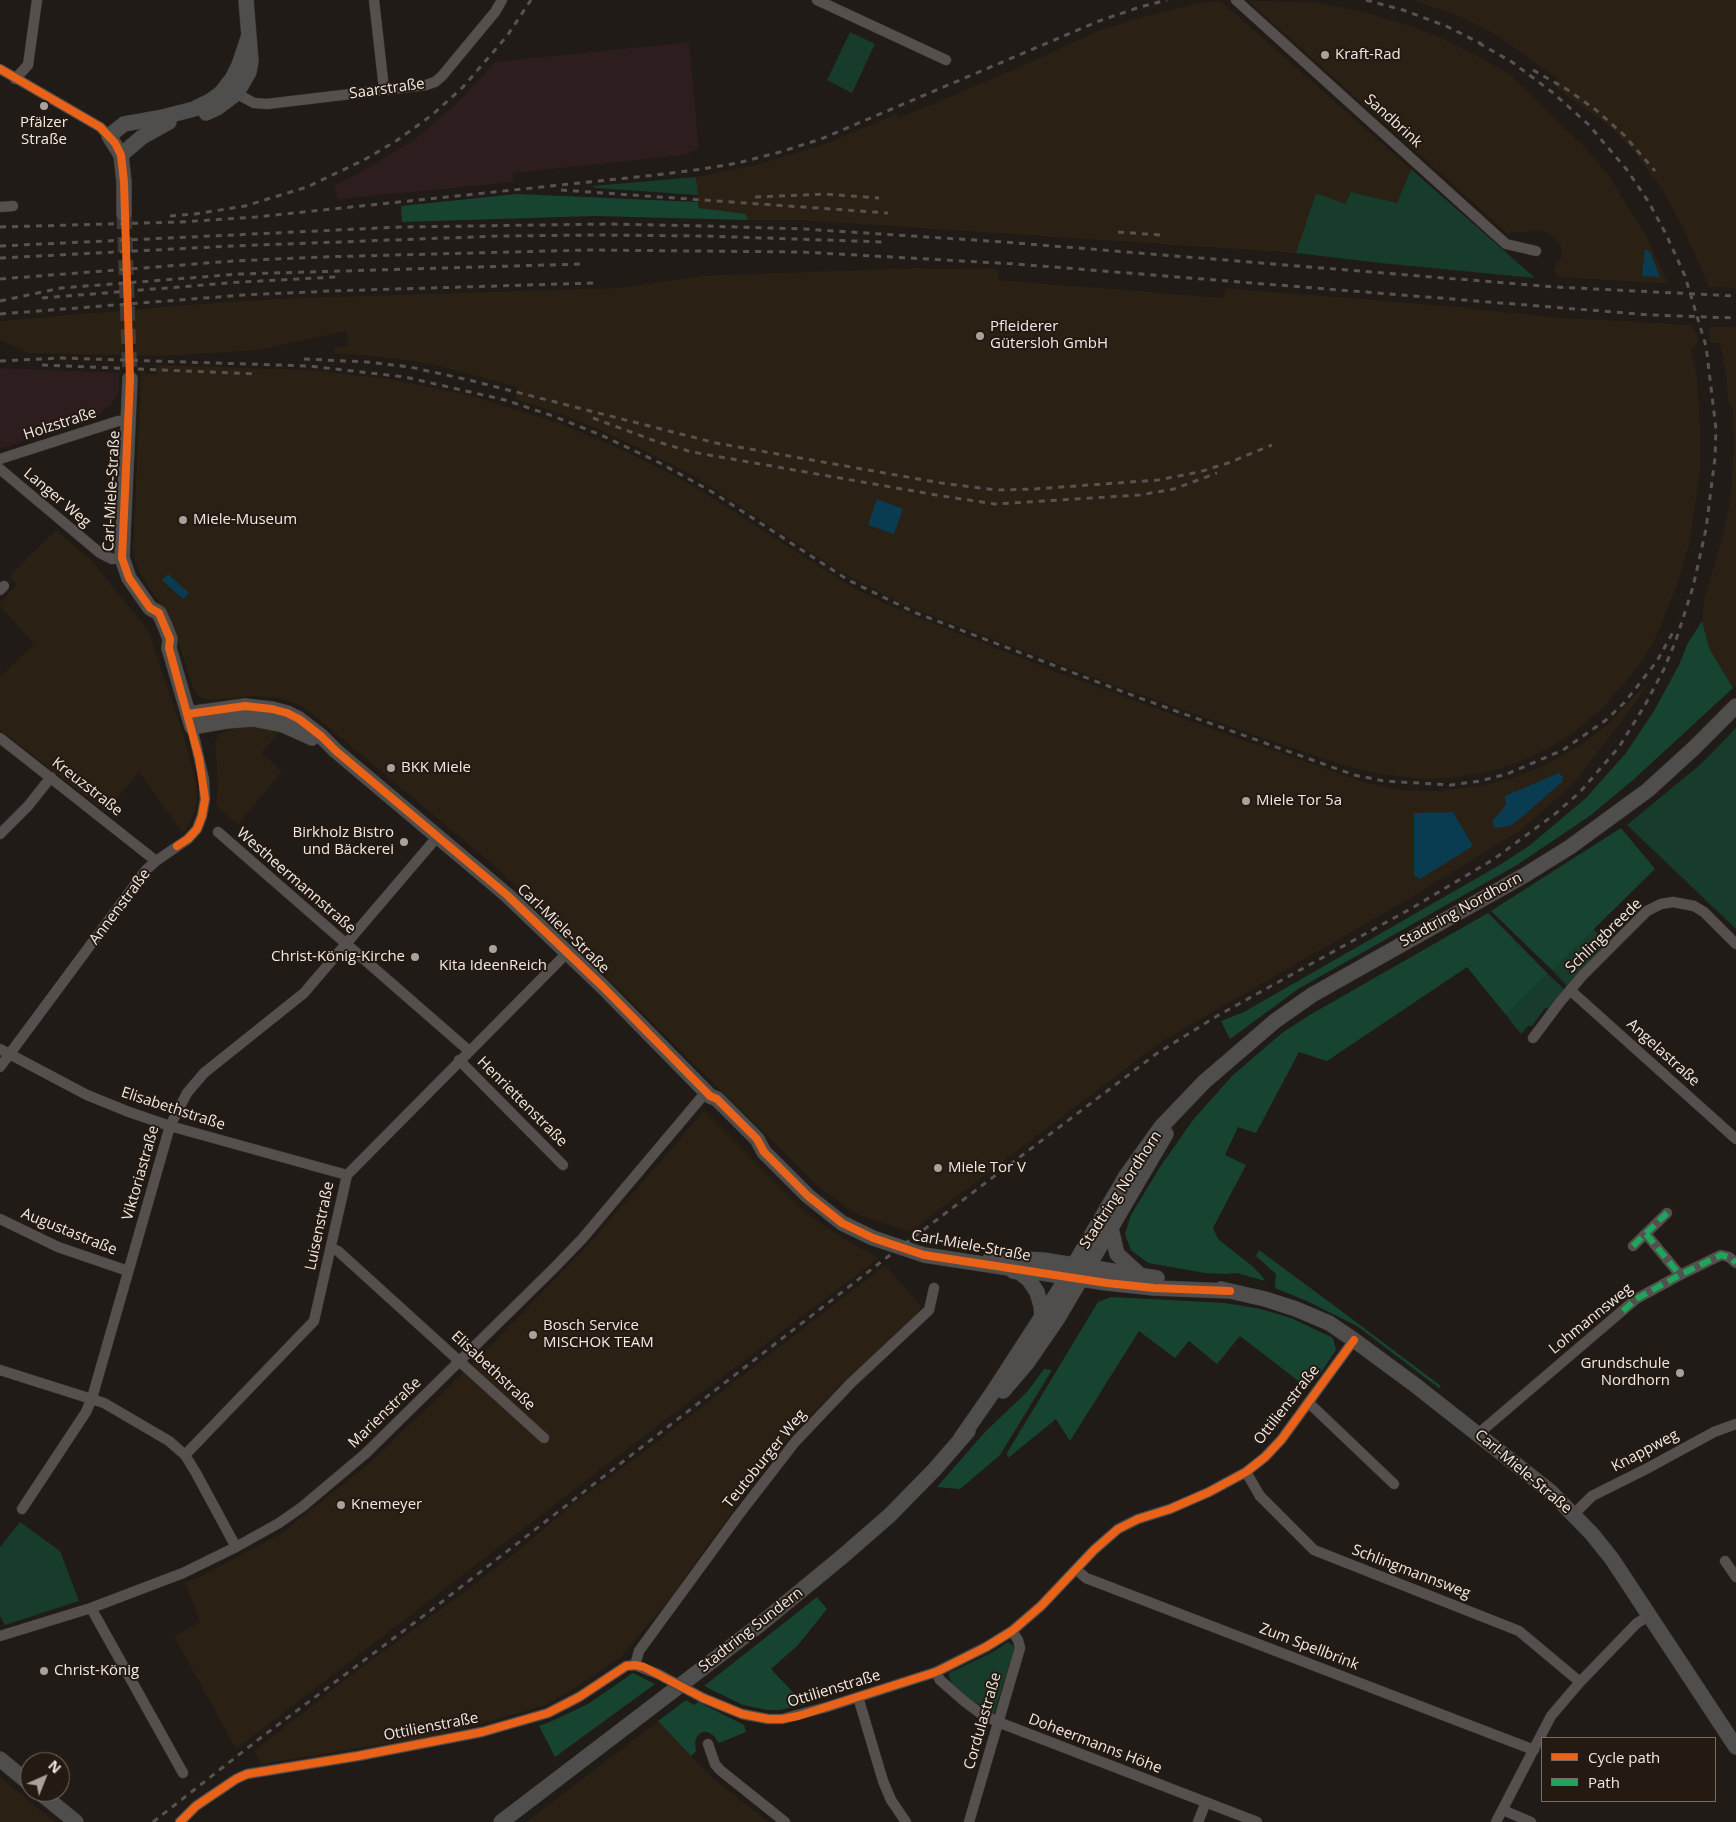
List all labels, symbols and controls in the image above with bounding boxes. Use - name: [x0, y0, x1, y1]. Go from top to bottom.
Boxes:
- place label: Kraft-Rad: [1335, 46, 1401, 64]
- marker: Kraft-Rad: [1319, 49, 1331, 61]
- street label: Saarstraße: [348, 75, 426, 103]
- street label: Sandbrink: [1361, 91, 1425, 151]
- marker: Pfälzer Straße: [38, 100, 50, 112]
- place label: Pfälzer Straße: [20, 114, 68, 149]
- place label: Pfleiderer Gütersloh GmbH: [990, 318, 1108, 353]
- marker: Pfleiderer Gütersloh GmbH: [974, 330, 986, 342]
- street label: Holzstraße: [21, 404, 99, 444]
- street label: Carl-Miele-Straße: [100, 430, 124, 552]
- street label: Langer Weg: [20, 465, 94, 531]
- place label: Miele-Museum: [193, 511, 297, 529]
- marker: Miele-Museum: [177, 514, 189, 526]
- street label: Kreuzstraße: [48, 754, 126, 820]
- place label: BKK Miele: [401, 759, 471, 777]
- marker: BKK Miele: [385, 762, 397, 774]
- place label: Miele Tor 5a: [1256, 792, 1342, 810]
- marker: Miele Tor 5a: [1240, 795, 1252, 807]
- street label: Westheermannstraße: [233, 824, 359, 938]
- place label: Birkholz Bistro und Bäckerei: [292, 824, 394, 859]
- marker: Birkholz Bistro und Bäckerei: [398, 836, 410, 848]
- street label: Annenstraße: [86, 866, 154, 948]
- street label: Stadtring Nordhorn: [1397, 869, 1525, 951]
- street label: Carl-Miele-Straße: [513, 880, 613, 978]
- street label: Schlingbreede: [1562, 895, 1646, 977]
- marker: Kita IdeenReich: [487, 943, 499, 955]
- place label: Christ-König-Kirche: [271, 948, 405, 966]
- marker: Christ-König-Kirche: [409, 951, 421, 963]
- place label: Kita IdeenReich: [439, 957, 547, 975]
- street label: Angelastraße: [1623, 1015, 1703, 1091]
- street label: Henriettenstraße: [473, 1053, 571, 1151]
- street label: Elisabethstraße: [119, 1084, 227, 1134]
- street label: Viktoriastraße: [119, 1123, 163, 1223]
- street label: Stadtring Nordhorn: [1076, 1128, 1166, 1252]
- place label: Miele Tor V: [948, 1159, 1026, 1177]
- marker: Miele Tor V: [932, 1162, 944, 1174]
- street label: Luisenstraße: [302, 1180, 338, 1272]
- street label: Augustastraße: [19, 1205, 119, 1259]
- street label: Carl-Miele-Straße: [910, 1227, 1032, 1265]
- street label: Lohmannsweg: [1546, 1280, 1636, 1358]
- place label: Bosch Service MISCHOK TEAM: [543, 1317, 654, 1352]
- street label: Elisabethstraße: [447, 1328, 539, 1414]
- marker: Bosch Service MISCHOK TEAM: [527, 1329, 539, 1341]
- place label: Grundschule Nordhorn: [1580, 1355, 1670, 1390]
- street label: Ottilienstraße: [1250, 1362, 1324, 1448]
- marker: Grundschule Nordhorn: [1674, 1367, 1686, 1379]
- street label: Marienstraße: [345, 1374, 425, 1452]
- street label: Teutoburger Weg: [720, 1406, 810, 1512]
- street label: Carl-Miele-Straße: [1471, 1426, 1575, 1518]
- street label: Knappweg: [1608, 1426, 1682, 1476]
- place label: Knemeyer: [351, 1496, 422, 1514]
- marker: Knemeyer: [335, 1499, 347, 1511]
- street label: Schlingmannsweg: [1349, 1541, 1473, 1603]
- street label: Stadtring Sundern: [695, 1584, 807, 1676]
- street label: Zum Spellbrink: [1257, 1620, 1361, 1674]
- place label: Christ-König: [54, 1662, 139, 1680]
- marker: Christ-König: [38, 1665, 50, 1677]
- street label: Ottilienstraße: [785, 1666, 883, 1712]
- street label: Cordulastraße: [961, 1671, 1005, 1771]
- street label: Ottilienstraße: [382, 1709, 480, 1745]
- street label: Doheermanns Höhe: [1026, 1710, 1164, 1778]
- legend: [1541, 1737, 1716, 1802]
- text: Cycle path: [1588, 1747, 1660, 1767]
- north arrow: [20, 1752, 70, 1802]
- text: N: [44, 1756, 66, 1777]
- text: Path: [1588, 1772, 1620, 1792]

